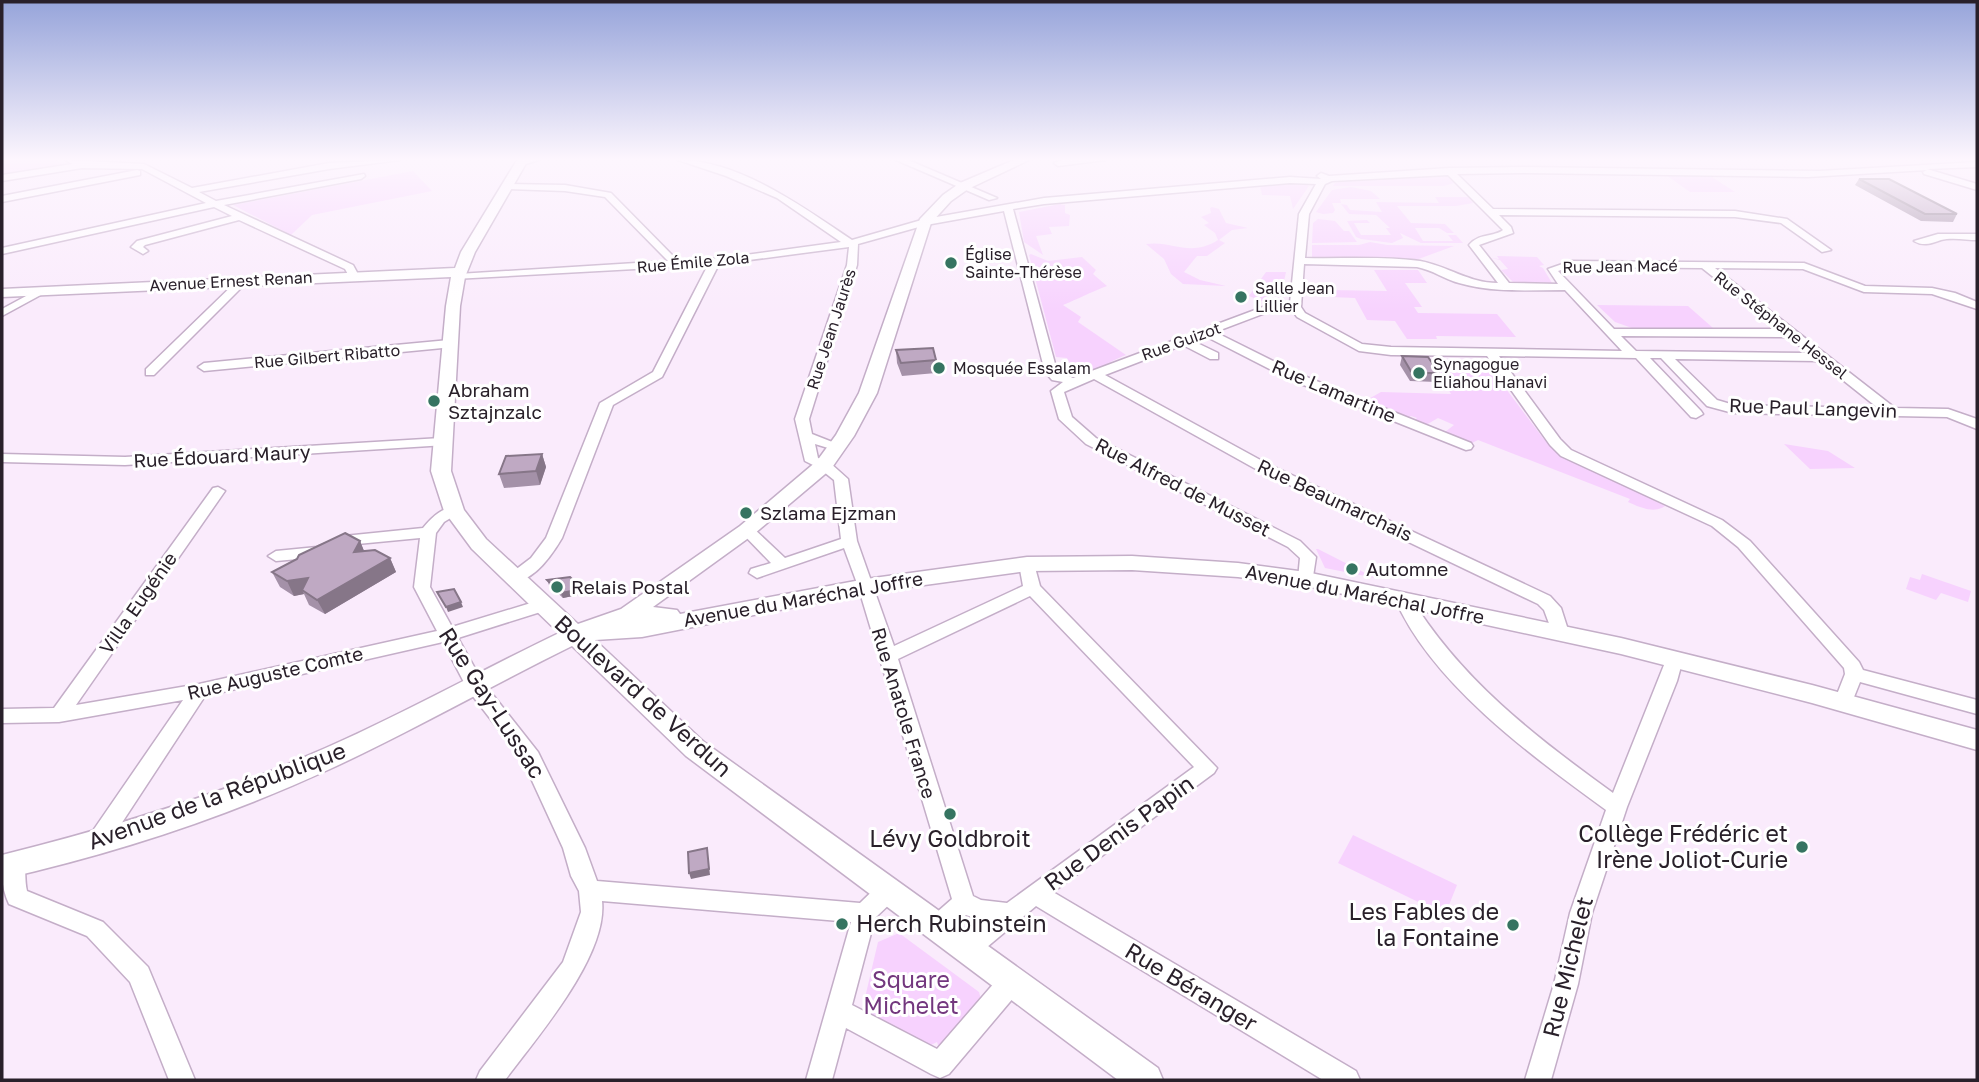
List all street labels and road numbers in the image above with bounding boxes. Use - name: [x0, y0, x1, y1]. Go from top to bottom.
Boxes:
- street label: Rue Émile Zola: [636, 247, 750, 277]
- street label: Rue Jean Macé: [1562, 255, 1678, 277]
- street label: Rue Jean Jaurès: [802, 266, 860, 392]
- street label: Avenue Ernest Renan: [149, 267, 313, 295]
- street label: Rue Stéphane Hessel: [1710, 267, 1852, 383]
- street label: Rue Guizot: [1139, 317, 1223, 365]
- street label: Rue Gilbert Ribatto: [253, 340, 401, 372]
- street label: Rue Lamartine: [1269, 354, 1400, 427]
- street label: Rue Paul Langevin: [1729, 393, 1898, 422]
- street label: Rue Alfred de Musset: [1092, 432, 1275, 541]
- street label: Rue Édouard Maury: [133, 439, 311, 472]
- street label: Rue Beaumarchais: [1254, 454, 1416, 546]
- street label: Villa Eugénie: [94, 547, 181, 658]
- street label: Avenue du Maréchal Joffre: [1244, 559, 1486, 628]
- street label: Avenue du Maréchal Joffre: [681, 566, 924, 631]
- street label: Boulevard de Verdun: [549, 608, 738, 782]
- street label: Rue Gay-Lussac: [434, 622, 552, 783]
- street label: Rue Anatole France: [867, 624, 941, 801]
- street label: Rue Auguste Comte: [185, 641, 365, 704]
- street label: Avenue de la République: [84, 735, 349, 855]
- street label: Rue Denis Papin: [1038, 769, 1199, 896]
- street label: Rue Michelet: [1536, 894, 1598, 1040]
- street label: Rue Béranger: [1120, 936, 1263, 1037]

